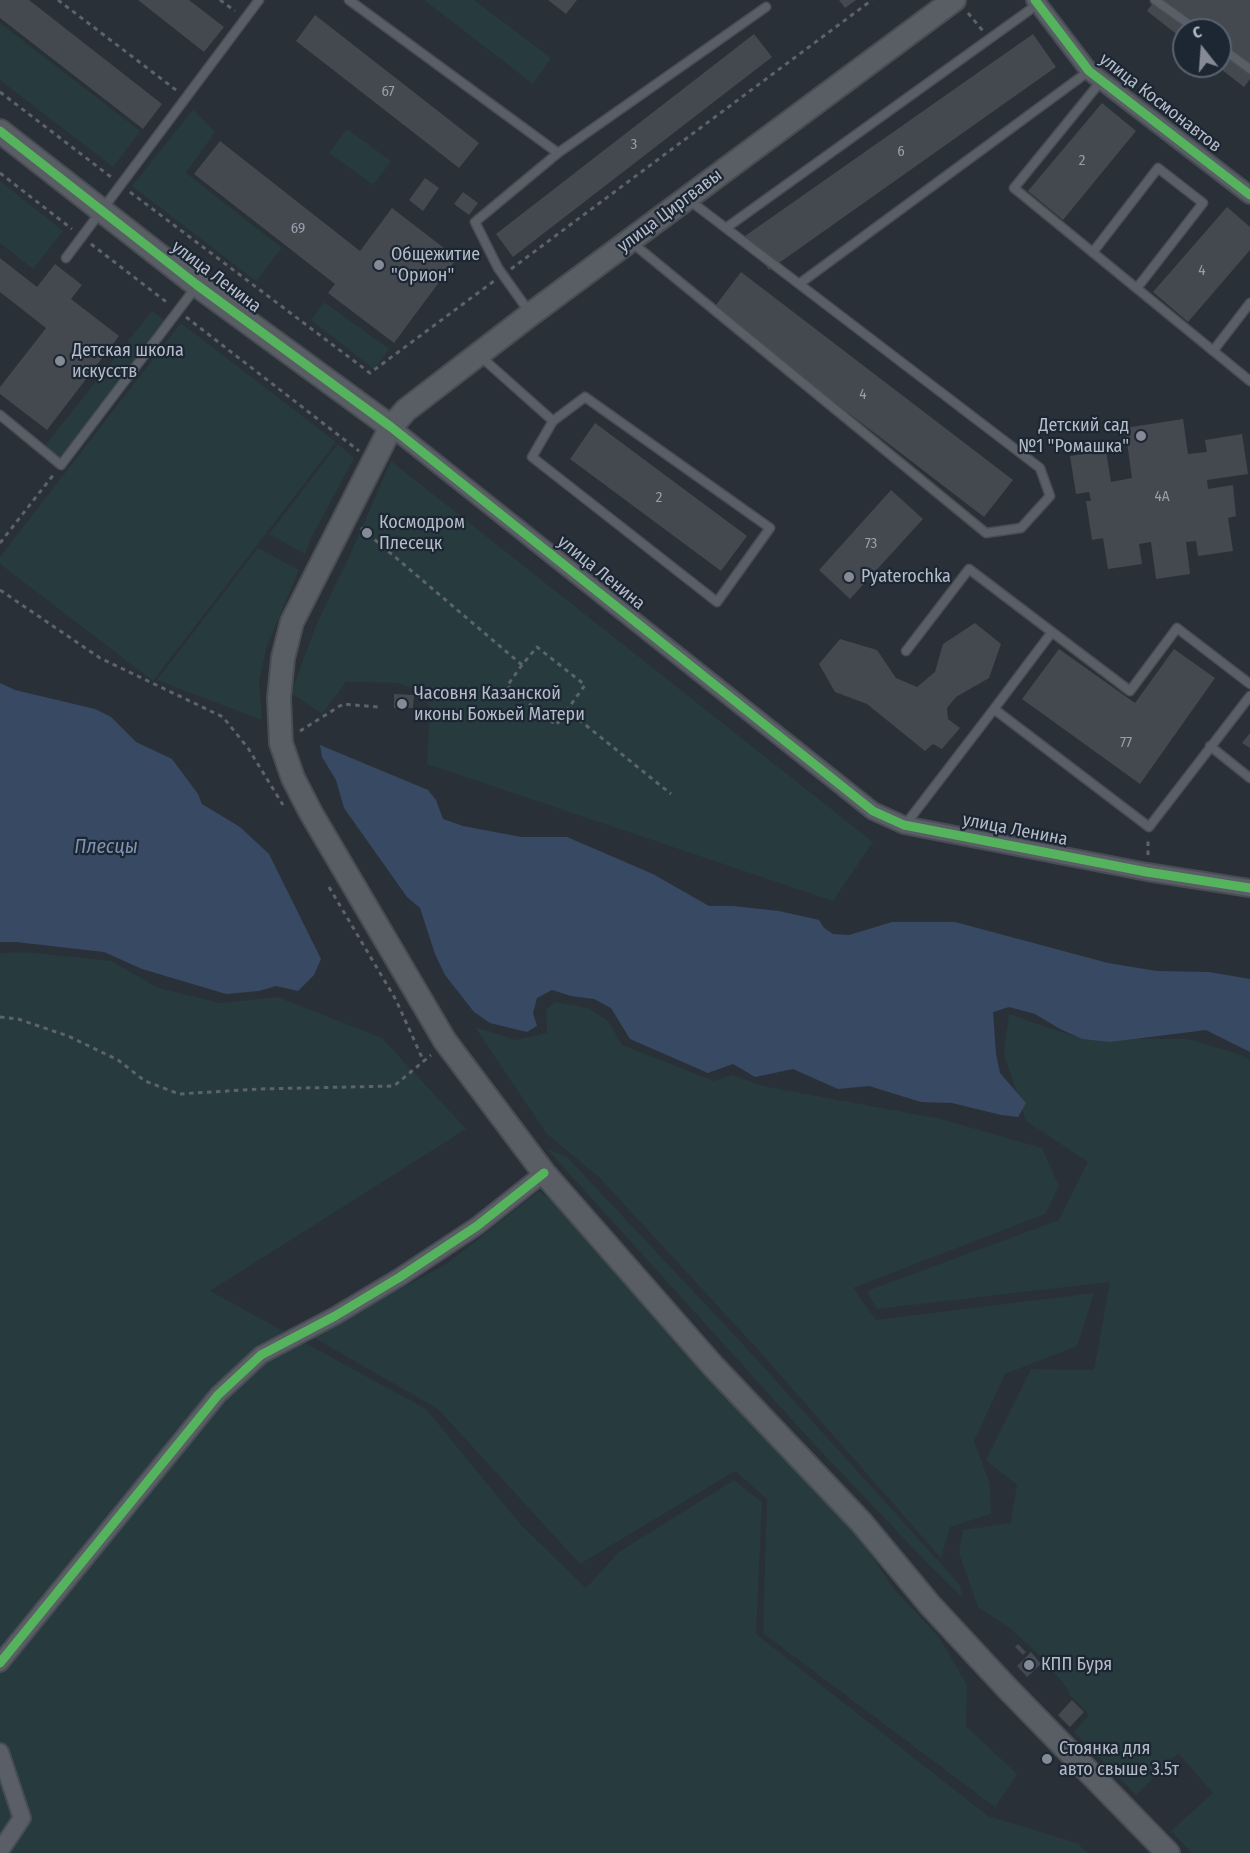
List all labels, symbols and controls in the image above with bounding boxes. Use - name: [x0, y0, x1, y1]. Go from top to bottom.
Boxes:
- north arrow: [1172, 18, 1232, 78]
- text: С: [1190, 22, 1204, 43]
- street label: улица Космонавтов: [1095, 49, 1225, 157]
- house number: 67: [381, 83, 395, 101]
- house number: 3: [631, 136, 637, 154]
- house number: 6: [897, 143, 905, 161]
- house number: 2: [1079, 152, 1085, 170]
- street label: улица Циргвавы: [614, 165, 726, 257]
- house number: 69: [291, 220, 305, 238]
- street label: улица Ленина: [167, 236, 265, 318]
- place label: Общежитие "Орион": [391, 244, 480, 286]
- marker: Общежитие "Орион": [372, 258, 386, 272]
- house number: 4: [1198, 262, 1206, 280]
- place label: Детская школа искусств: [72, 340, 184, 382]
- marker: Детская школа искусств: [53, 354, 67, 368]
- house number: 4: [859, 386, 867, 404]
- place label: Детский сад №1 "Ромашка": [1018, 415, 1129, 458]
- marker: Детский сад №1 "Ромашка": [1134, 429, 1148, 443]
- house number: 4А: [1154, 488, 1170, 506]
- house number: 2: [656, 489, 662, 507]
- place label: Космодром Плесецк: [379, 512, 465, 554]
- marker: Космодром Плесецк: [360, 526, 374, 540]
- street label: улица Ленина: [553, 531, 649, 615]
- house number: 73: [865, 535, 877, 553]
- place label: Pyaterochka: [861, 566, 951, 588]
- marker: Pyaterochka: [842, 570, 856, 584]
- place label: Часовня Казанской иконы Божьей Матери: [414, 683, 585, 726]
- marker: Часовня Казанской иконы Божьей Матери: [395, 697, 409, 711]
- house number: 77: [1120, 734, 1132, 752]
- street label: улица Ленина: [961, 809, 1069, 851]
- water label: Плесцы: [74, 835, 138, 859]
- place label: КПП Буря: [1041, 1654, 1112, 1676]
- marker: КПП Буря: [1022, 1658, 1036, 1672]
- place label: Стоянка для авто свыше 3.5т: [1059, 1738, 1179, 1780]
- marker: Стоянка для авто свыше 3.5т: [1040, 1752, 1054, 1766]

